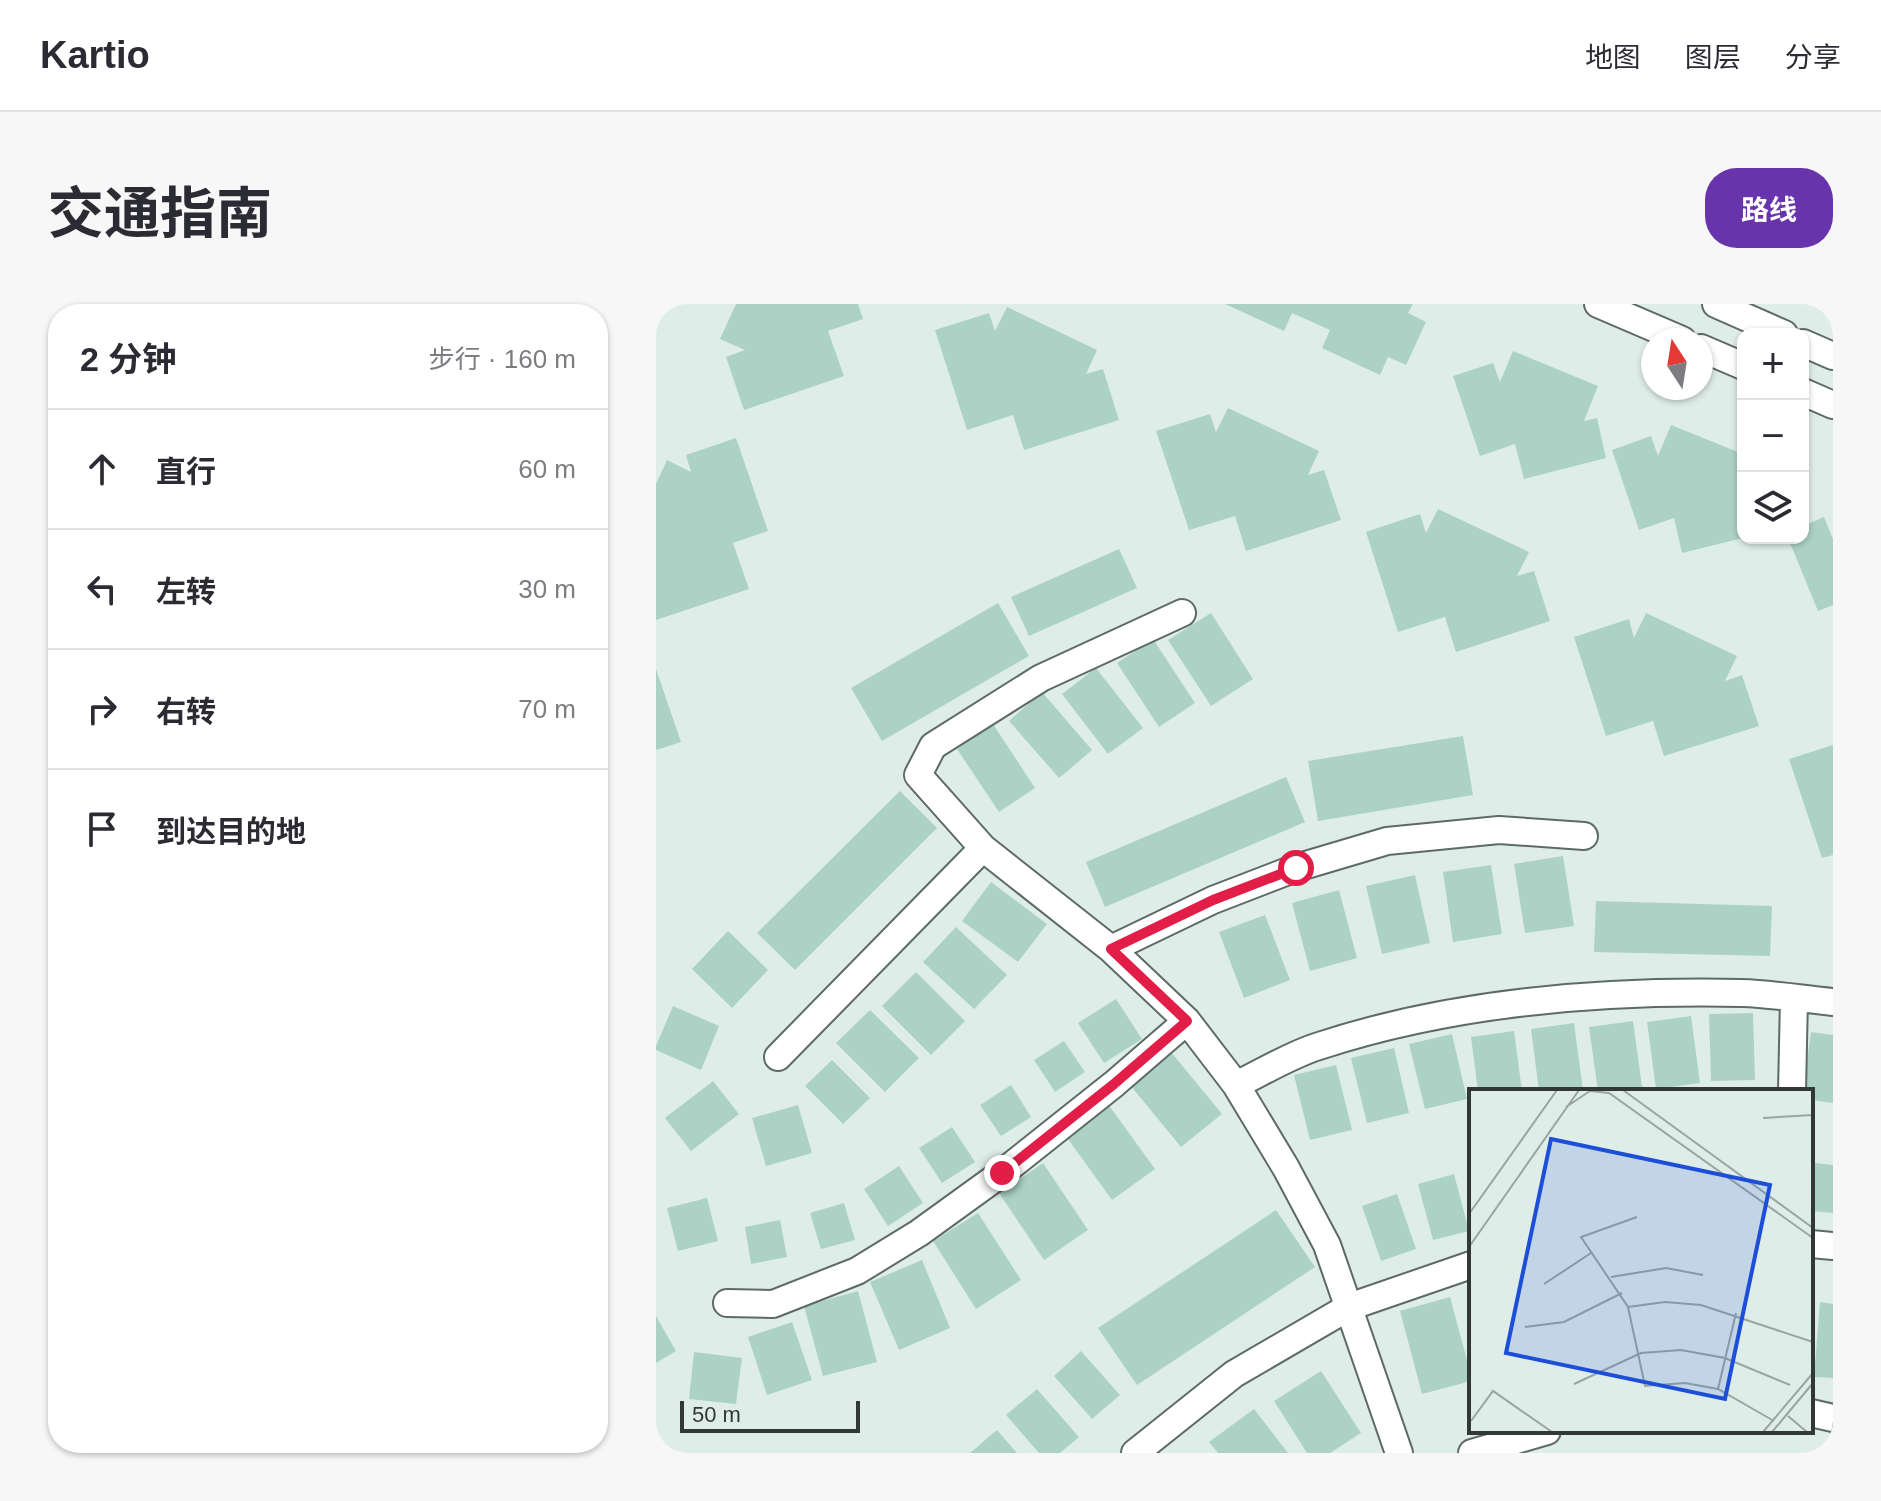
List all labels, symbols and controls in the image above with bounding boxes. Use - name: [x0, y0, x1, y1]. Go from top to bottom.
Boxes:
- text: Kartio: [40, 34, 150, 76]
- text: 地图: [1585, 42, 1641, 73]
- text: 图层: [1685, 42, 1741, 73]
- text: 分享: [1785, 42, 1841, 73]
- button: 路线: [1705, 168, 1833, 248]
- text: 交通指南: [48, 182, 272, 245]
- north arrow: [1641, 328, 1713, 400]
- map controls: [1737, 328, 1809, 544]
- button: +: [1737, 328, 1809, 400]
- text: 2 分钟: [80, 340, 176, 378]
- text: 步行 · 160 m: [429, 344, 576, 374]
- button: −: [1737, 400, 1809, 472]
- icon: ahead: [80, 447, 124, 491]
- text: 60 m: [518, 454, 576, 484]
- text: 直行: [156, 455, 216, 488]
- button: layers: [1737, 472, 1809, 544]
- icon: left: [80, 567, 124, 611]
- text: 30 m: [518, 574, 576, 604]
- text: 左转: [156, 575, 216, 608]
- icon: right: [80, 687, 124, 731]
- text: 70 m: [518, 694, 576, 724]
- text: 右转: [156, 695, 216, 728]
- icon: arrive: [80, 807, 124, 851]
- text: 到达目的地: [156, 815, 306, 848]
- route start: [1278, 850, 1314, 886]
- inset map: [1469, 1089, 1813, 1433]
- route end: [984, 1155, 1020, 1191]
- scale bar: [680, 1397, 860, 1433]
- text: 50 m: [692, 1402, 741, 1427]

